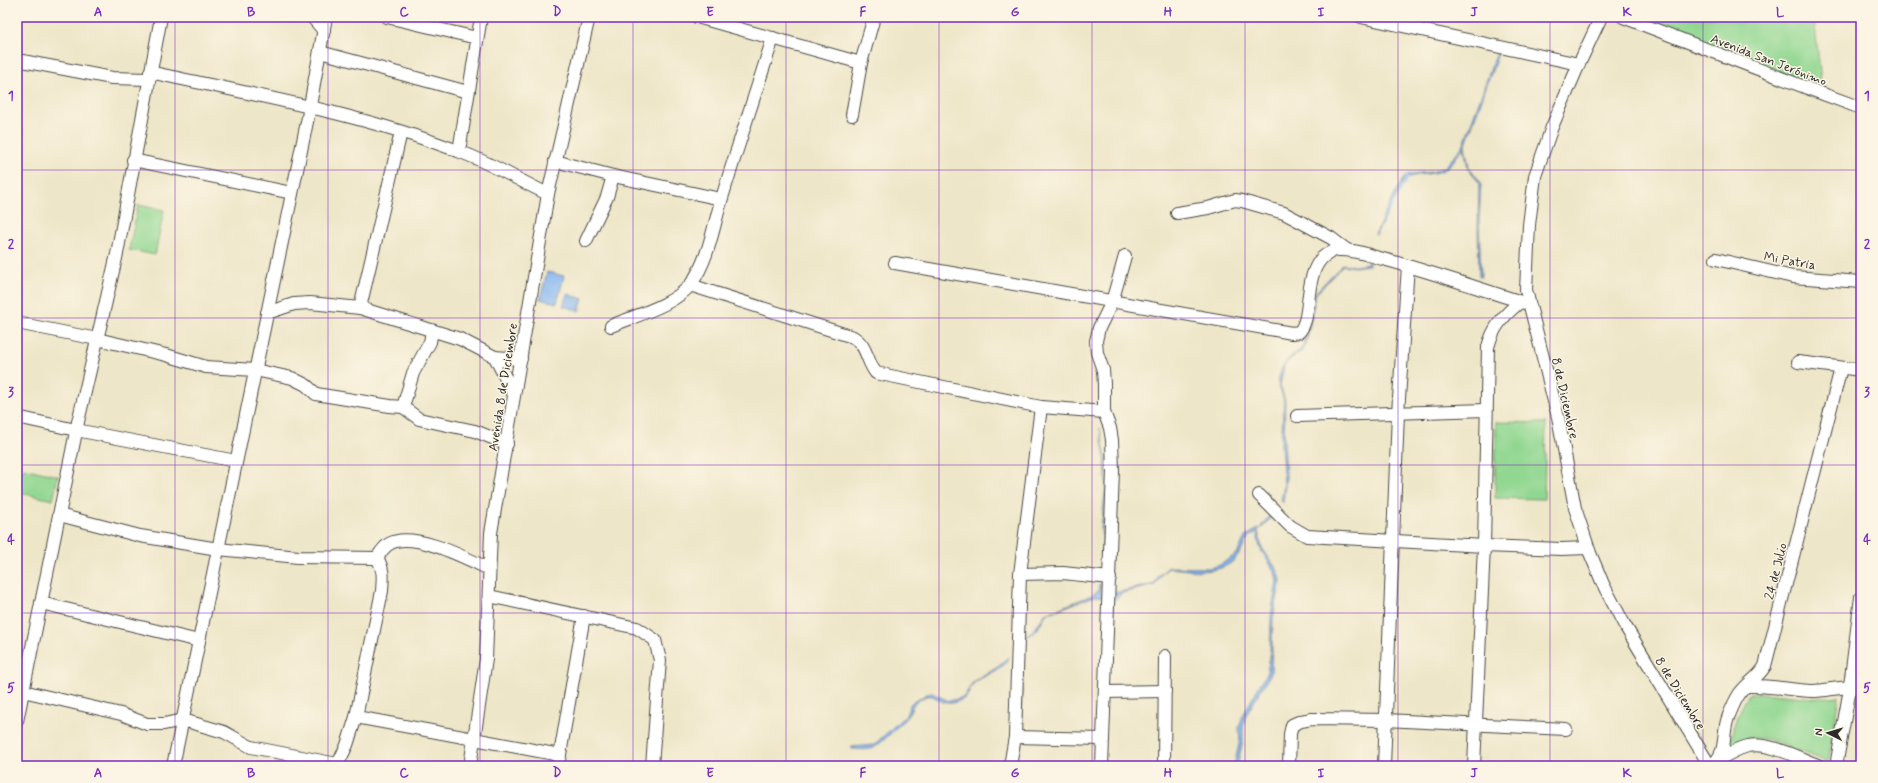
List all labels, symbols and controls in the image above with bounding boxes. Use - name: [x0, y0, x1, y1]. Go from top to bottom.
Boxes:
- text: A: [94, 4, 102, 21]
- text: B: [247, 4, 256, 21]
- text: C: [399, 4, 409, 21]
- text: D: [553, 4, 562, 21]
- text: E: [706, 4, 714, 21]
- text: F: [860, 4, 867, 21]
- text: G: [1011, 4, 1020, 21]
- text: H: [1164, 4, 1173, 21]
- text: I: [1318, 4, 1325, 21]
- text: J: [1470, 4, 1478, 21]
- text: K: [1622, 4, 1632, 21]
- text: L: [1776, 4, 1785, 21]
- street label: Avenida San Jerónimo: [1708, 30, 1829, 90]
- text: 1: [8, 88, 14, 105]
- text: 1: [1864, 88, 1870, 105]
- text: 2: [8, 236, 15, 253]
- text: 2: [1864, 236, 1871, 253]
- street label: Mi Patria: [1762, 249, 1817, 274]
- street label: Avenida 8 de Diciembre: [485, 322, 522, 453]
- street label: 8 de Diciembre: [1547, 356, 1582, 441]
- text: 3: [8, 384, 14, 401]
- text: 3: [1864, 384, 1870, 401]
- text: 4: [7, 532, 15, 549]
- text: 4: [1863, 532, 1871, 549]
- street label: 24 de Julio: [1761, 541, 1792, 601]
- street label: 8 de Diciembre: [1651, 654, 1709, 733]
- text: 5: [7, 680, 15, 697]
- text: 5: [1863, 680, 1871, 697]
- north arrow: [1808, 713, 1848, 753]
- text: N: [1812, 728, 1826, 736]
- text: A: [94, 765, 102, 782]
- text: B: [247, 765, 256, 782]
- text: C: [399, 765, 409, 782]
- text: D: [553, 765, 562, 782]
- text: E: [706, 765, 714, 782]
- text: F: [860, 765, 867, 782]
- text: G: [1011, 765, 1020, 782]
- text: H: [1164, 765, 1173, 782]
- text: I: [1318, 765, 1325, 782]
- text: J: [1470, 765, 1478, 782]
- text: K: [1622, 765, 1632, 782]
- text: L: [1776, 765, 1785, 782]

